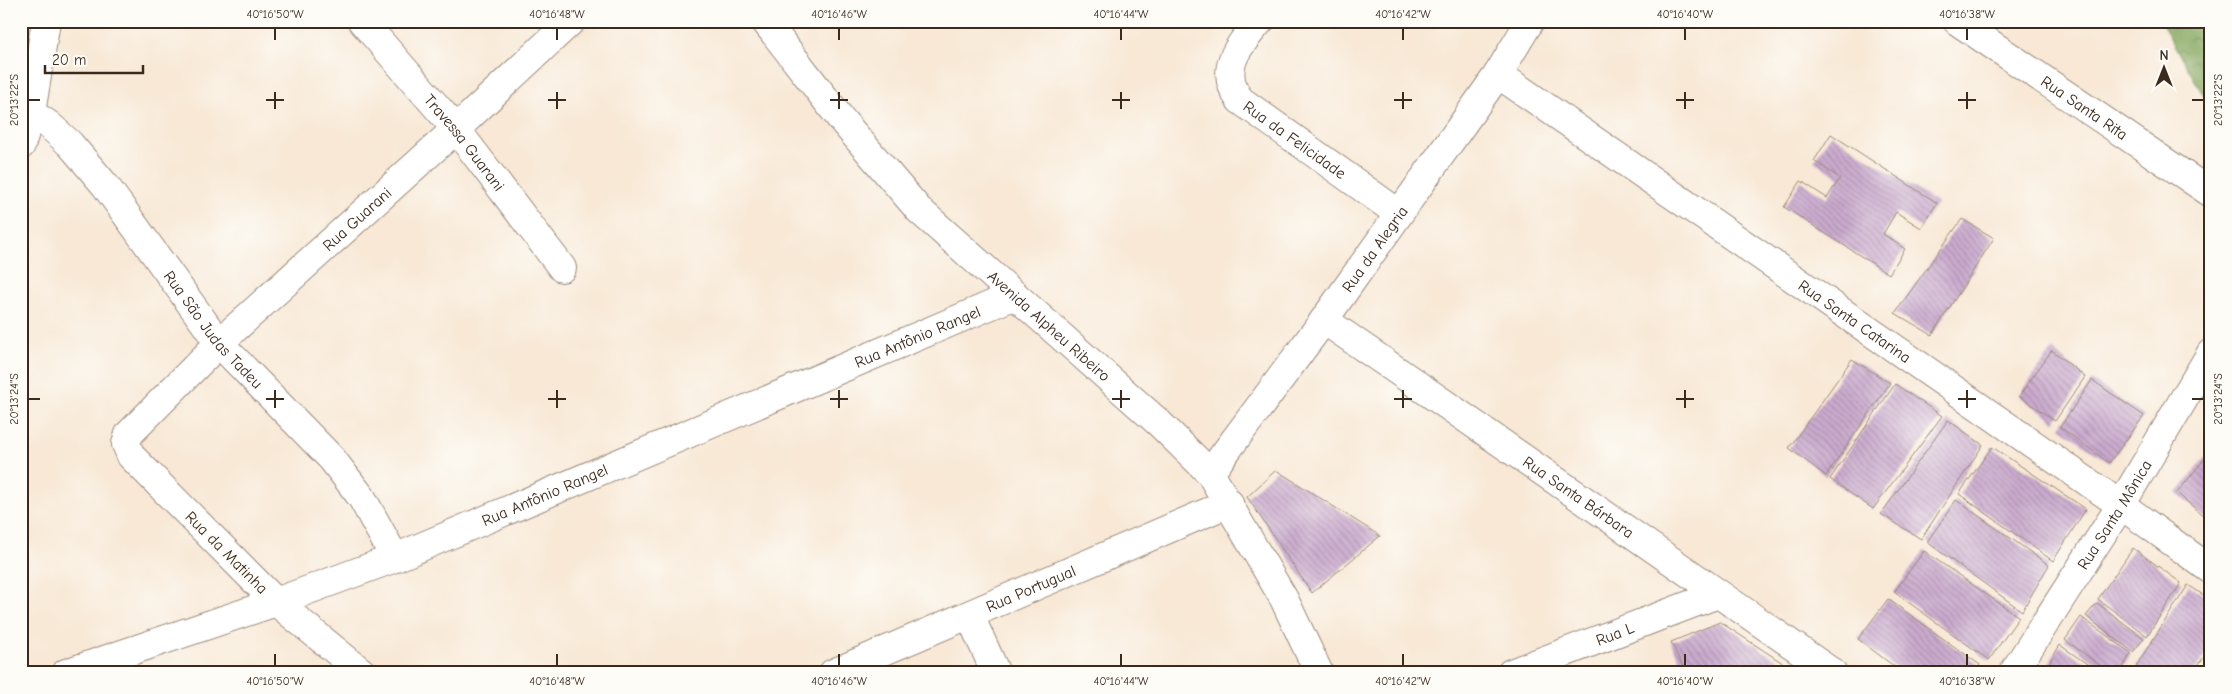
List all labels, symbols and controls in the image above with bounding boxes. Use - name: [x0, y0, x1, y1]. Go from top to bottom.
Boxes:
- text: 40°16'50"W: [246, 7, 304, 21]
- text: 40°16'48"W: [529, 7, 585, 21]
- text: 40°16'46"W: [811, 7, 867, 21]
- text: 40°16'44"W: [1093, 7, 1149, 21]
- text: 40°16'42"W: [1375, 7, 1431, 21]
- text: 40°16'40"W: [1657, 7, 1714, 21]
- text: 40°16'38"W: [1939, 7, 1995, 21]
- scale bar: [45, 42, 142, 74]
- north arrow: [2140, 42, 2190, 92]
- text: N: [2159, 47, 2169, 64]
- text: 20 m: [52, 51, 86, 69]
- street label: Rua Santa Rita: [2037, 73, 2131, 144]
- text: 20°13'22"S: [7, 74, 21, 126]
- text: 20°13'22"S: [2211, 74, 2225, 126]
- street label: Travessa Guarani: [420, 91, 508, 195]
- street label: Rua da Felicidade: [1240, 97, 1349, 183]
- street label: Rua Guarani: [319, 184, 395, 255]
- street label: Rua da Alegria: [1339, 203, 1412, 296]
- street label: Rua São Judas Tadeu: [160, 267, 266, 392]
- street label: Avenida Alpheu Ribeiro: [984, 267, 1114, 385]
- street label: Rua Santa Catarina: [1795, 277, 1914, 367]
- street label: Rua Antônio Rangel: [852, 303, 983, 372]
- text: 20°13'24"S: [7, 373, 21, 425]
- text: 20°13'24"S: [2211, 373, 2225, 425]
- street label: Rua Santa Bárbara: [1519, 453, 1637, 542]
- street label: Rua Santa Mônica: [2074, 457, 2156, 573]
- street label: Rua Antônio Rangel: [479, 461, 611, 530]
- street label: Rua da Matinha: [181, 508, 271, 598]
- street label: Rua Portugual: [983, 562, 1078, 616]
- street label: Rua L: [1593, 619, 1637, 650]
- text: 40°16'50"W: [246, 674, 304, 688]
- text: 40°16'48"W: [529, 674, 585, 688]
- text: 40°16'46"W: [811, 674, 867, 688]
- text: 40°16'44"W: [1093, 674, 1149, 688]
- text: 40°16'42"W: [1375, 674, 1431, 688]
- text: 40°16'40"W: [1657, 674, 1714, 688]
- text: 40°16'38"W: [1939, 674, 1995, 688]

